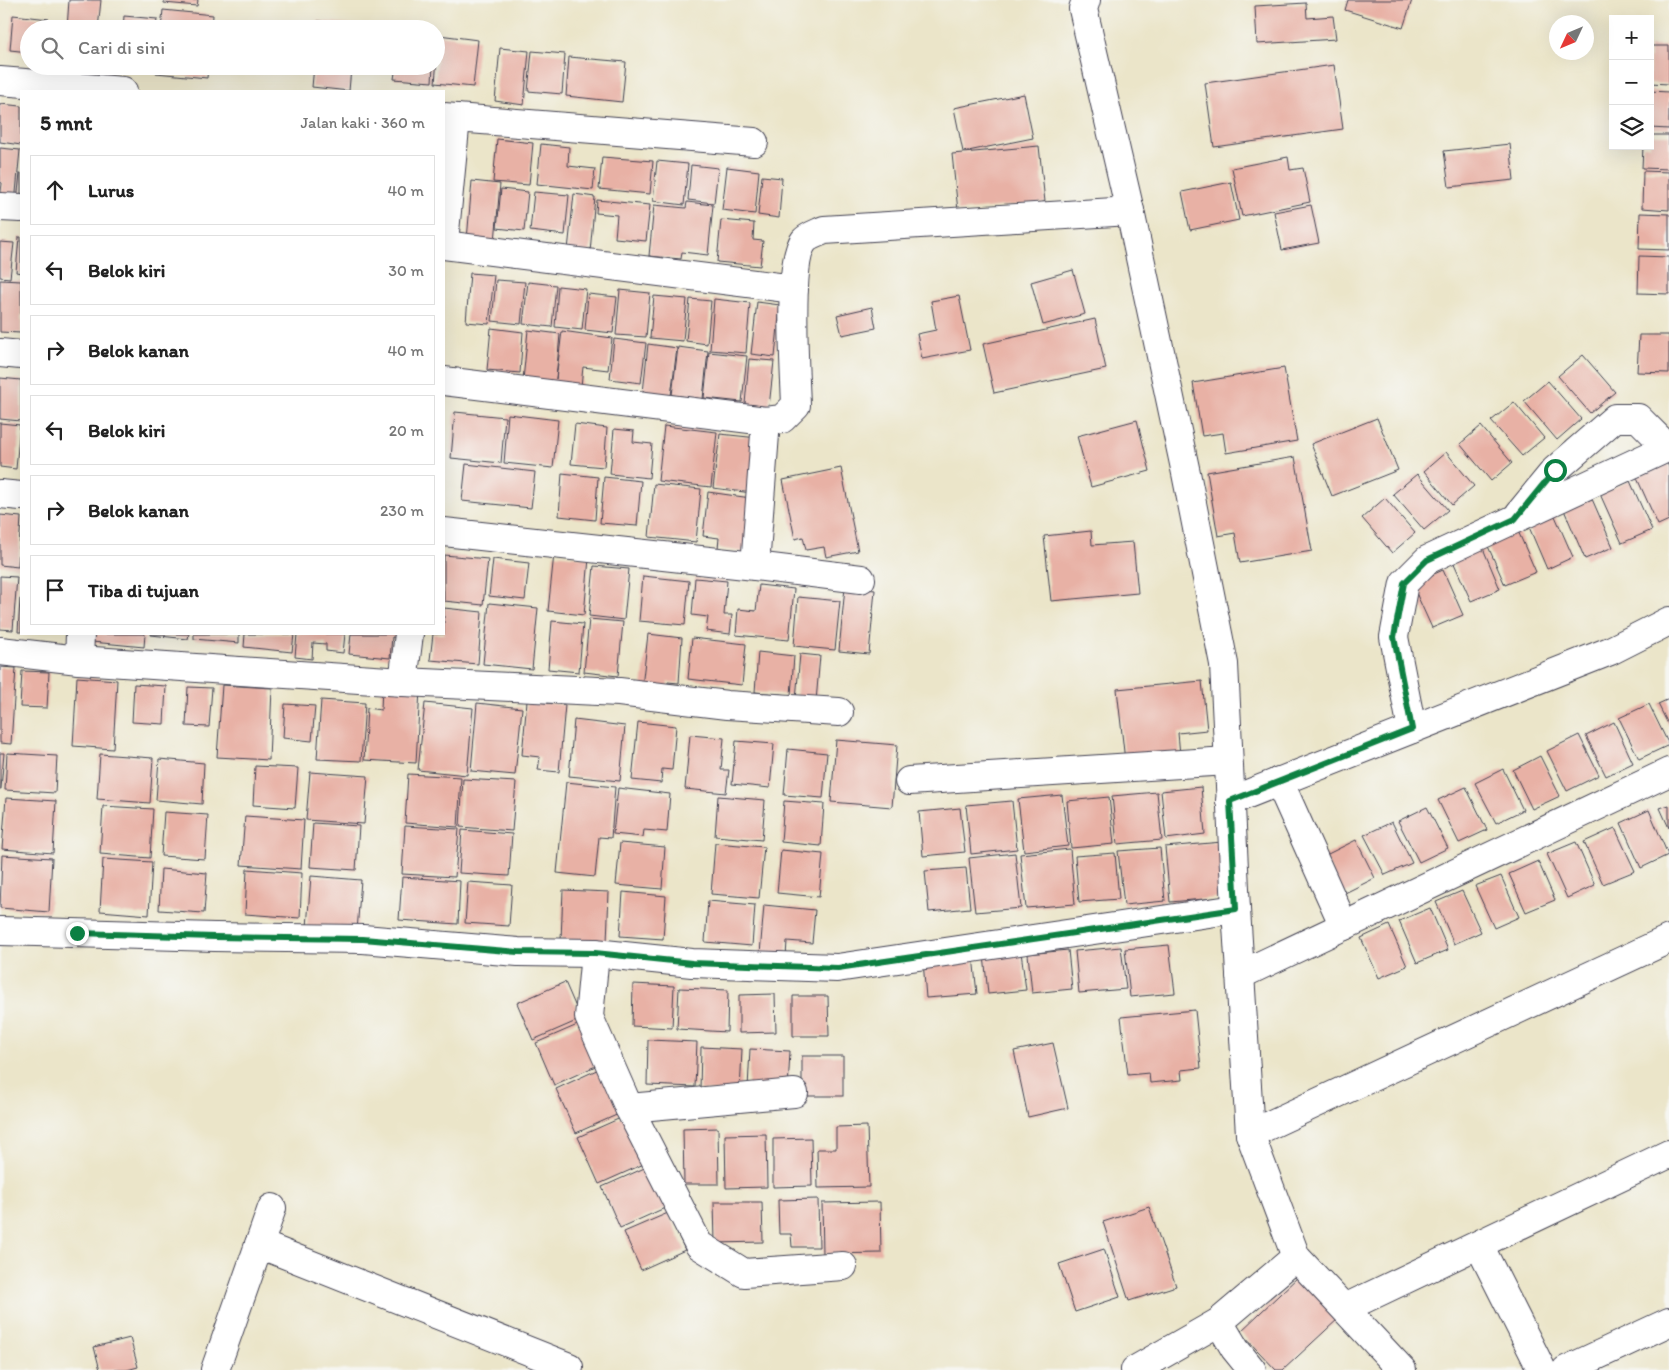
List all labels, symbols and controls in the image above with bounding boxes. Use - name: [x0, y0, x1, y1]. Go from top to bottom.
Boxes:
- north arrow: [1549, 15, 1594, 60]
- map controls: [1609, 15, 1654, 150]
- button: +: [1609, 15, 1654, 60]
- search box: [20, 20, 445, 75]
- icon: search: [38, 34, 66, 62]
- text: Cari di sini: [78, 36, 165, 59]
- button: −: [1609, 60, 1654, 105]
- button: layers: [1609, 105, 1654, 150]
- text: 5 mnt: [40, 110, 93, 135]
- text: Jalan kaki · 360 m: [301, 113, 425, 132]
- icon: ahead: [41, 176, 69, 204]
- text: Lurus: [88, 179, 134, 202]
- text: 40 m: [387, 181, 424, 200]
- icon: left: [41, 256, 69, 284]
- text: Belok kiri: [88, 259, 165, 282]
- text: 30 m: [388, 261, 424, 280]
- icon: right: [41, 336, 69, 364]
- text: Belok kanan: [88, 339, 189, 362]
- text: 40 m: [387, 341, 424, 360]
- icon: left: [41, 416, 69, 444]
- text: Belok kiri: [88, 419, 165, 442]
- text: 20 m: [389, 421, 424, 440]
- route start: [1544, 459, 1567, 482]
- icon: right: [41, 496, 69, 524]
- text: Belok kanan: [88, 499, 189, 522]
- text: 230 m: [380, 501, 424, 520]
- icon: arrive: [41, 576, 69, 604]
- text: Tiba di tujuan: [88, 579, 199, 602]
- route end: [66, 922, 89, 945]

